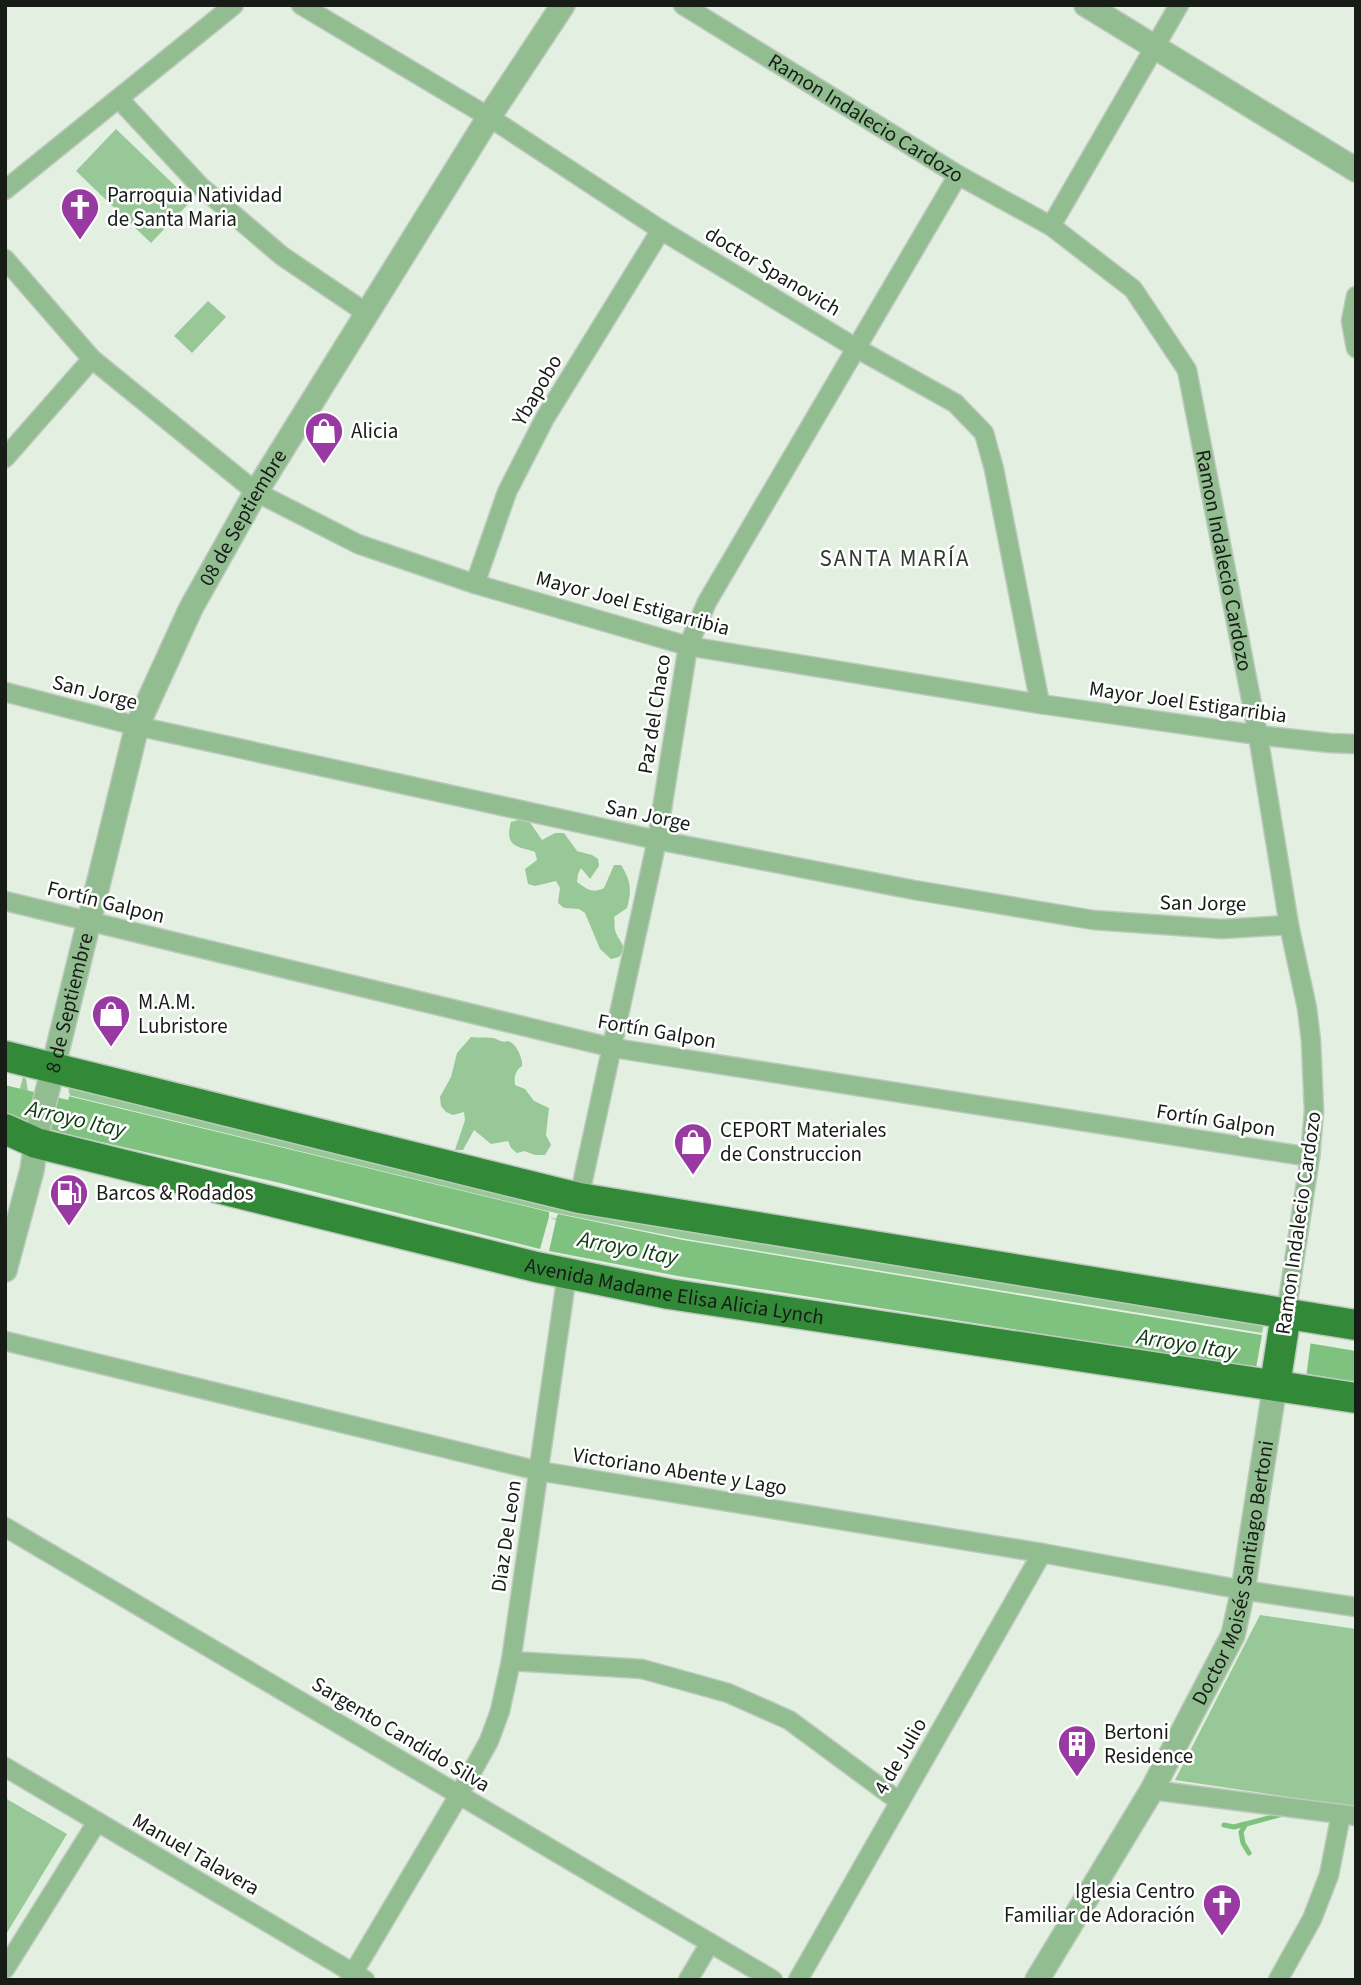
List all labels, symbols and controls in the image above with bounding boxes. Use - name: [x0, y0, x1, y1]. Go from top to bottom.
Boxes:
- street label: Ramon Indalecio Cardozo: [762, 46, 969, 190]
- place label: Parroquia Natividad de Santa Maria: [107, 180, 282, 234]
- church icon: Parroquia Natividad de Santa Maria: [59, 186, 101, 241]
- street label: doctor Spanovich: [699, 218, 847, 324]
- street label: Ybapobo: [504, 349, 569, 432]
- shop icon: Alicia: [303, 410, 345, 465]
- place label: Alicia: [351, 416, 398, 446]
- street label: 08 de Septiembre: [191, 443, 294, 591]
- street label: Ramon Indalecio Cardozo: [1188, 447, 1260, 674]
- district label: SANTA MARÍA: [820, 542, 970, 575]
- street label: Mayor Joel Estigarribia: [533, 563, 733, 643]
- street label: Paz del Chaco: [630, 652, 678, 776]
- street label: San Jorge: [49, 667, 141, 717]
- street label: Mayor Joel Estigarribia: [1087, 673, 1289, 731]
- street label: San Jorge: [602, 791, 694, 839]
- street label: Fortín Galpon: [44, 873, 168, 931]
- street label: San Jorge: [1159, 887, 1247, 919]
- street label: 8 de Septiembre: [37, 930, 101, 1076]
- place label: M.A.M. Lubristore: [138, 987, 228, 1041]
- shop icon: M.A.M. Lubristore: [90, 993, 132, 1048]
- street label: Fortín Galpon: [595, 1006, 719, 1056]
- water label: Arroyo Itay: [21, 1091, 131, 1147]
- street label: Fortín Galpon: [1154, 1096, 1278, 1144]
- street label: Ramon Indalecio Cardozo: [1267, 1110, 1329, 1336]
- place label: CEPORT Materiales de Construccion: [720, 1115, 887, 1169]
- shop icon: CEPORT Materiales de Construccion: [672, 1121, 714, 1176]
- fuel station icon: Barcos & Rodados: [48, 1172, 90, 1227]
- place label: Barcos & Rodados: [96, 1178, 254, 1208]
- water label: Arroyo Itay: [573, 1222, 682, 1274]
- street label: Avenida Madame Elisa Alicia Lynch: [522, 1250, 826, 1332]
- water label: Arroyo Itay: [1133, 1319, 1241, 1368]
- street label: Doctor Moisés Santiago Bertoni: [1184, 1438, 1281, 1710]
- street label: Victoriano Abente y Lago: [571, 1439, 789, 1503]
- street label: Diaz De Leon: [483, 1478, 529, 1594]
- street label: Sargento Candido Silva: [306, 1669, 496, 1799]
- street label: 4 de Julio: [866, 1712, 934, 1800]
- place label: Bertoni Residence: [1104, 1717, 1193, 1771]
- building icon: Bertoni Residence: [1056, 1723, 1098, 1778]
- street label: Manuel Talavera: [127, 1805, 265, 1903]
- place label: Iglesia Centro Familiar de Adoración: [1004, 1876, 1195, 1930]
- church icon: Iglesia Centro Familiar de Adoración: [1201, 1882, 1243, 1937]

